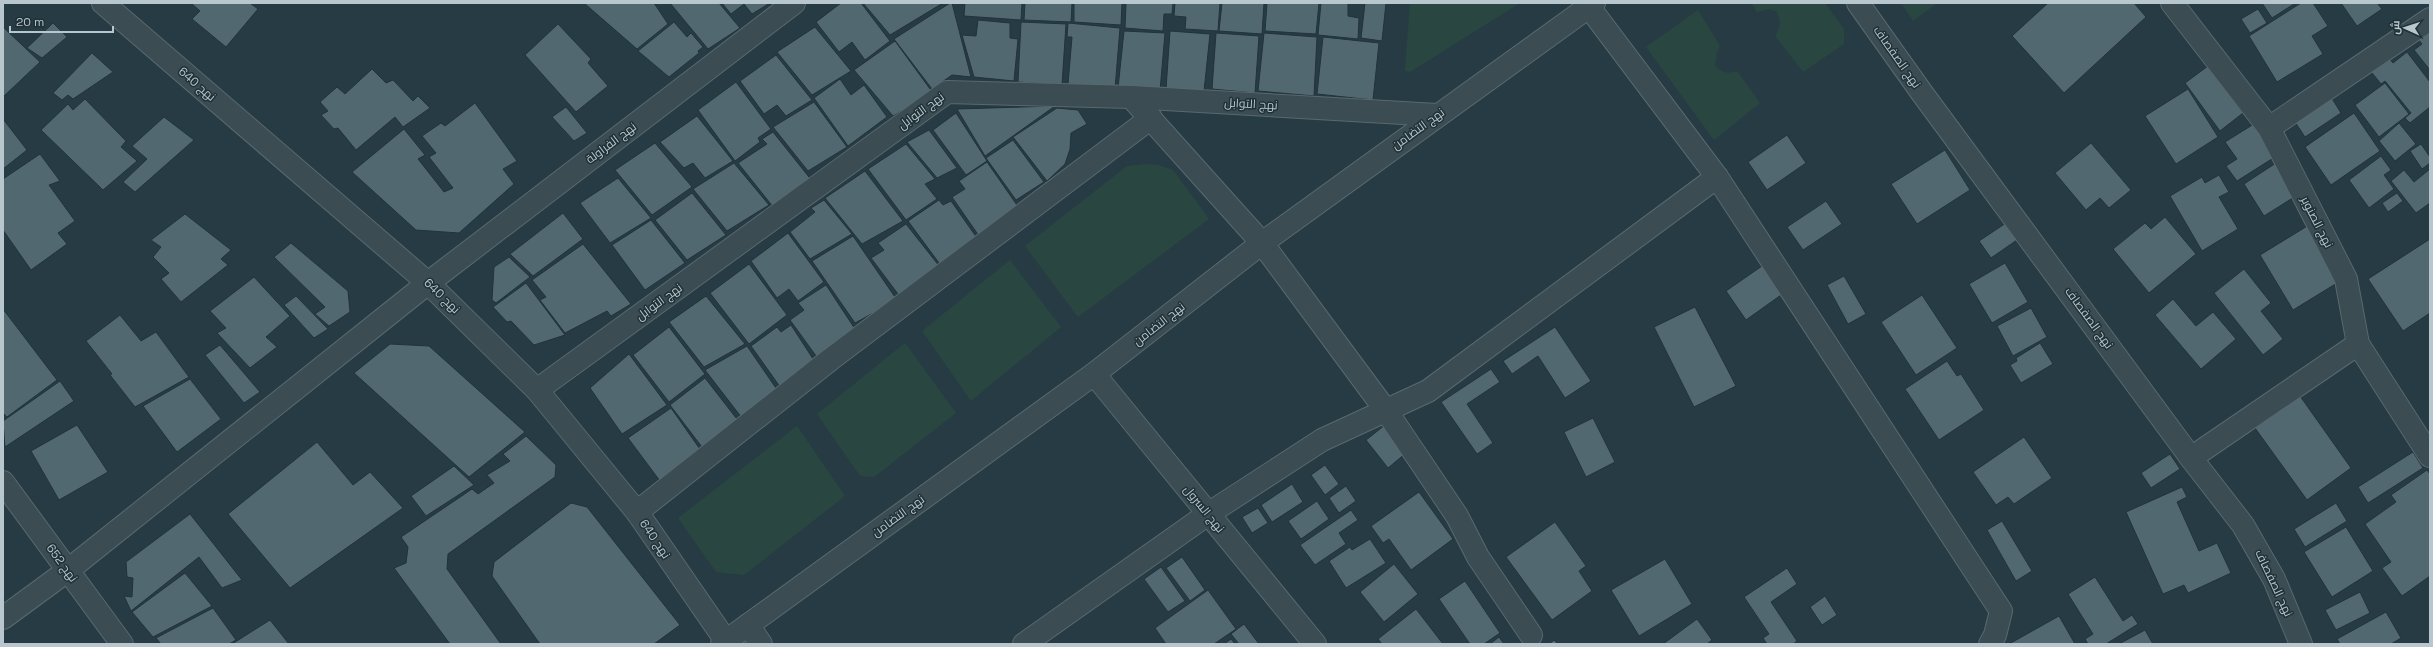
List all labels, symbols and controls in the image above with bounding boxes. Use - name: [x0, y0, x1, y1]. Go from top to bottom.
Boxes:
- scale bar: [10, 8, 113, 34]
- north arrow: [2385, 8, 2425, 48]
- text: 20 m: [16, 14, 44, 30]
- text: ش: [2388, 20, 2402, 35]
- street label: نهج الصفصاف: [1870, 23, 1924, 91]
- street label: نهج 640: [175, 63, 219, 105]
- street label: نهج التوابل: [895, 89, 947, 133]
- street label: نهج التوابل: [1224, 95, 1278, 113]
- street label: نهج التضامن: [1388, 104, 1448, 154]
- street label: نهج الفراولة: [582, 119, 640, 167]
- street label: نهج الصنوبر: [2297, 193, 2337, 250]
- street label: نهج 640: [421, 275, 463, 317]
- street label: نهج التوابل: [633, 280, 685, 324]
- street label: نهج الصفصاف: [2061, 284, 2117, 352]
- street label: نهج التضامن: [1130, 299, 1188, 349]
- street label: نهج السرول: [1180, 482, 1228, 536]
- street label: نهج التضامن: [868, 491, 928, 541]
- street label: نهج 640: [636, 516, 674, 562]
- street label: نهج 652: [43, 541, 81, 585]
- street label: نهج الصفصاف: [2251, 547, 2297, 619]

